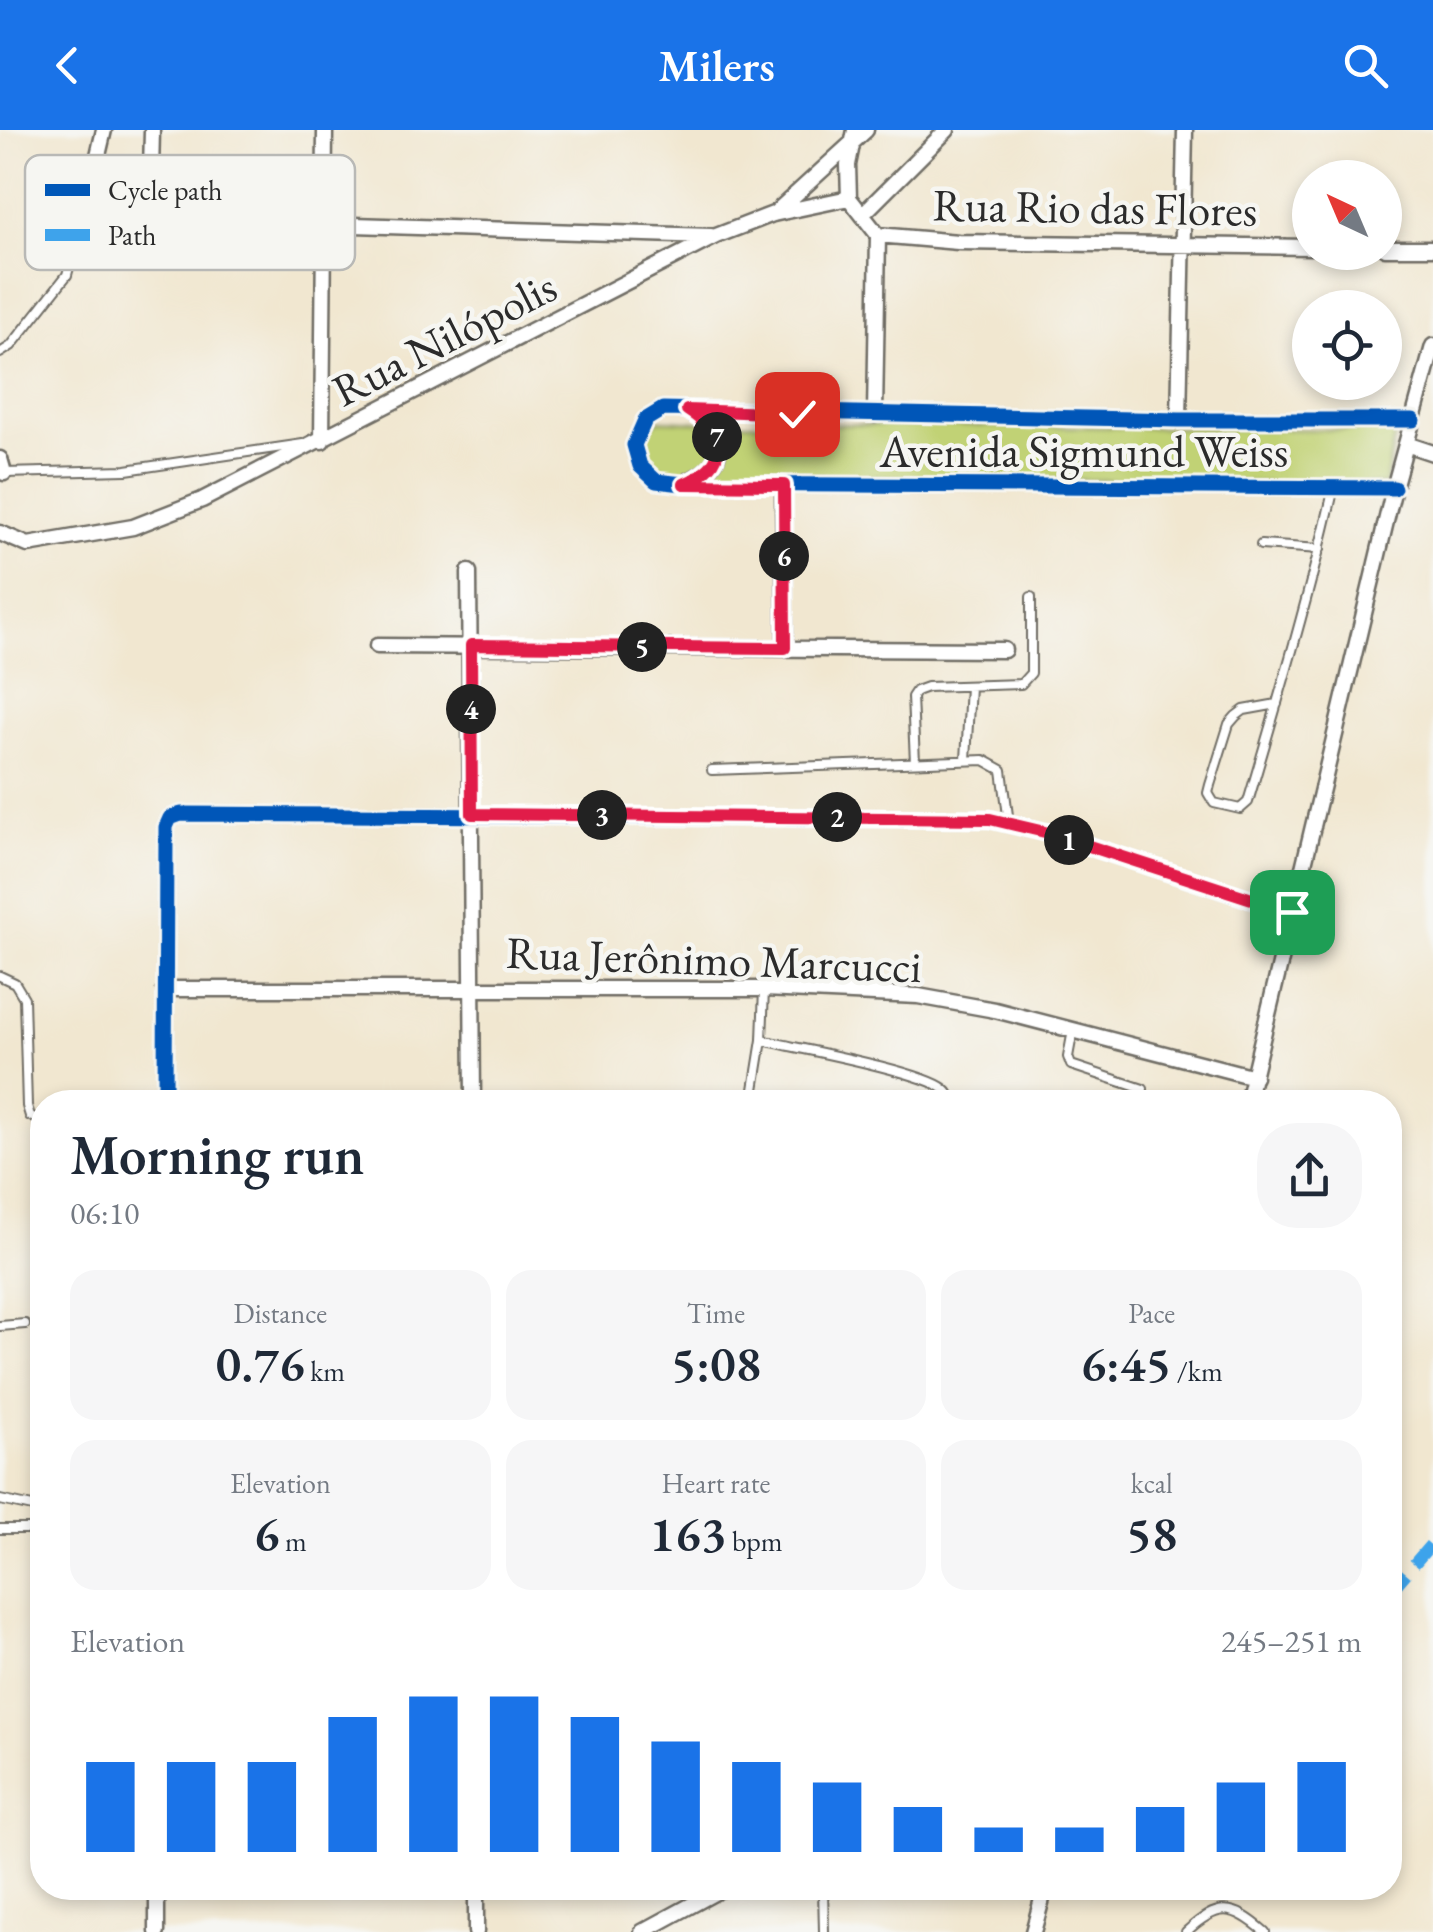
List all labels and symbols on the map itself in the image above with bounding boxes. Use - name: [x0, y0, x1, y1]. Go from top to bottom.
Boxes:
- legend: [25, 155, 355, 270]
- north arrow: [1292, 160, 1402, 270]
- text: Cycle path: [108, 172, 222, 208]
- street label: Rua Rio das Flores: [932, 175, 1258, 239]
- text: Path: [108, 217, 156, 253]
- street label: Rua Nilópolis: [322, 257, 566, 419]
- pin: [755, 372, 840, 457]
- pin: 7: [692, 412, 742, 462]
- street label: Avenida Sigmund Weiss: [879, 422, 1288, 480]
- pin: 6: [759, 531, 809, 581]
- pin: 5: [617, 622, 667, 672]
- pin: 4: [446, 684, 496, 734]
- pin: 3: [577, 790, 627, 840]
- pin: 2: [812, 792, 862, 842]
- pin: 1: [1044, 815, 1094, 865]
- pin: [1250, 870, 1335, 955]
- street label: Rua Jerônimo Marcucci: [505, 923, 923, 995]

